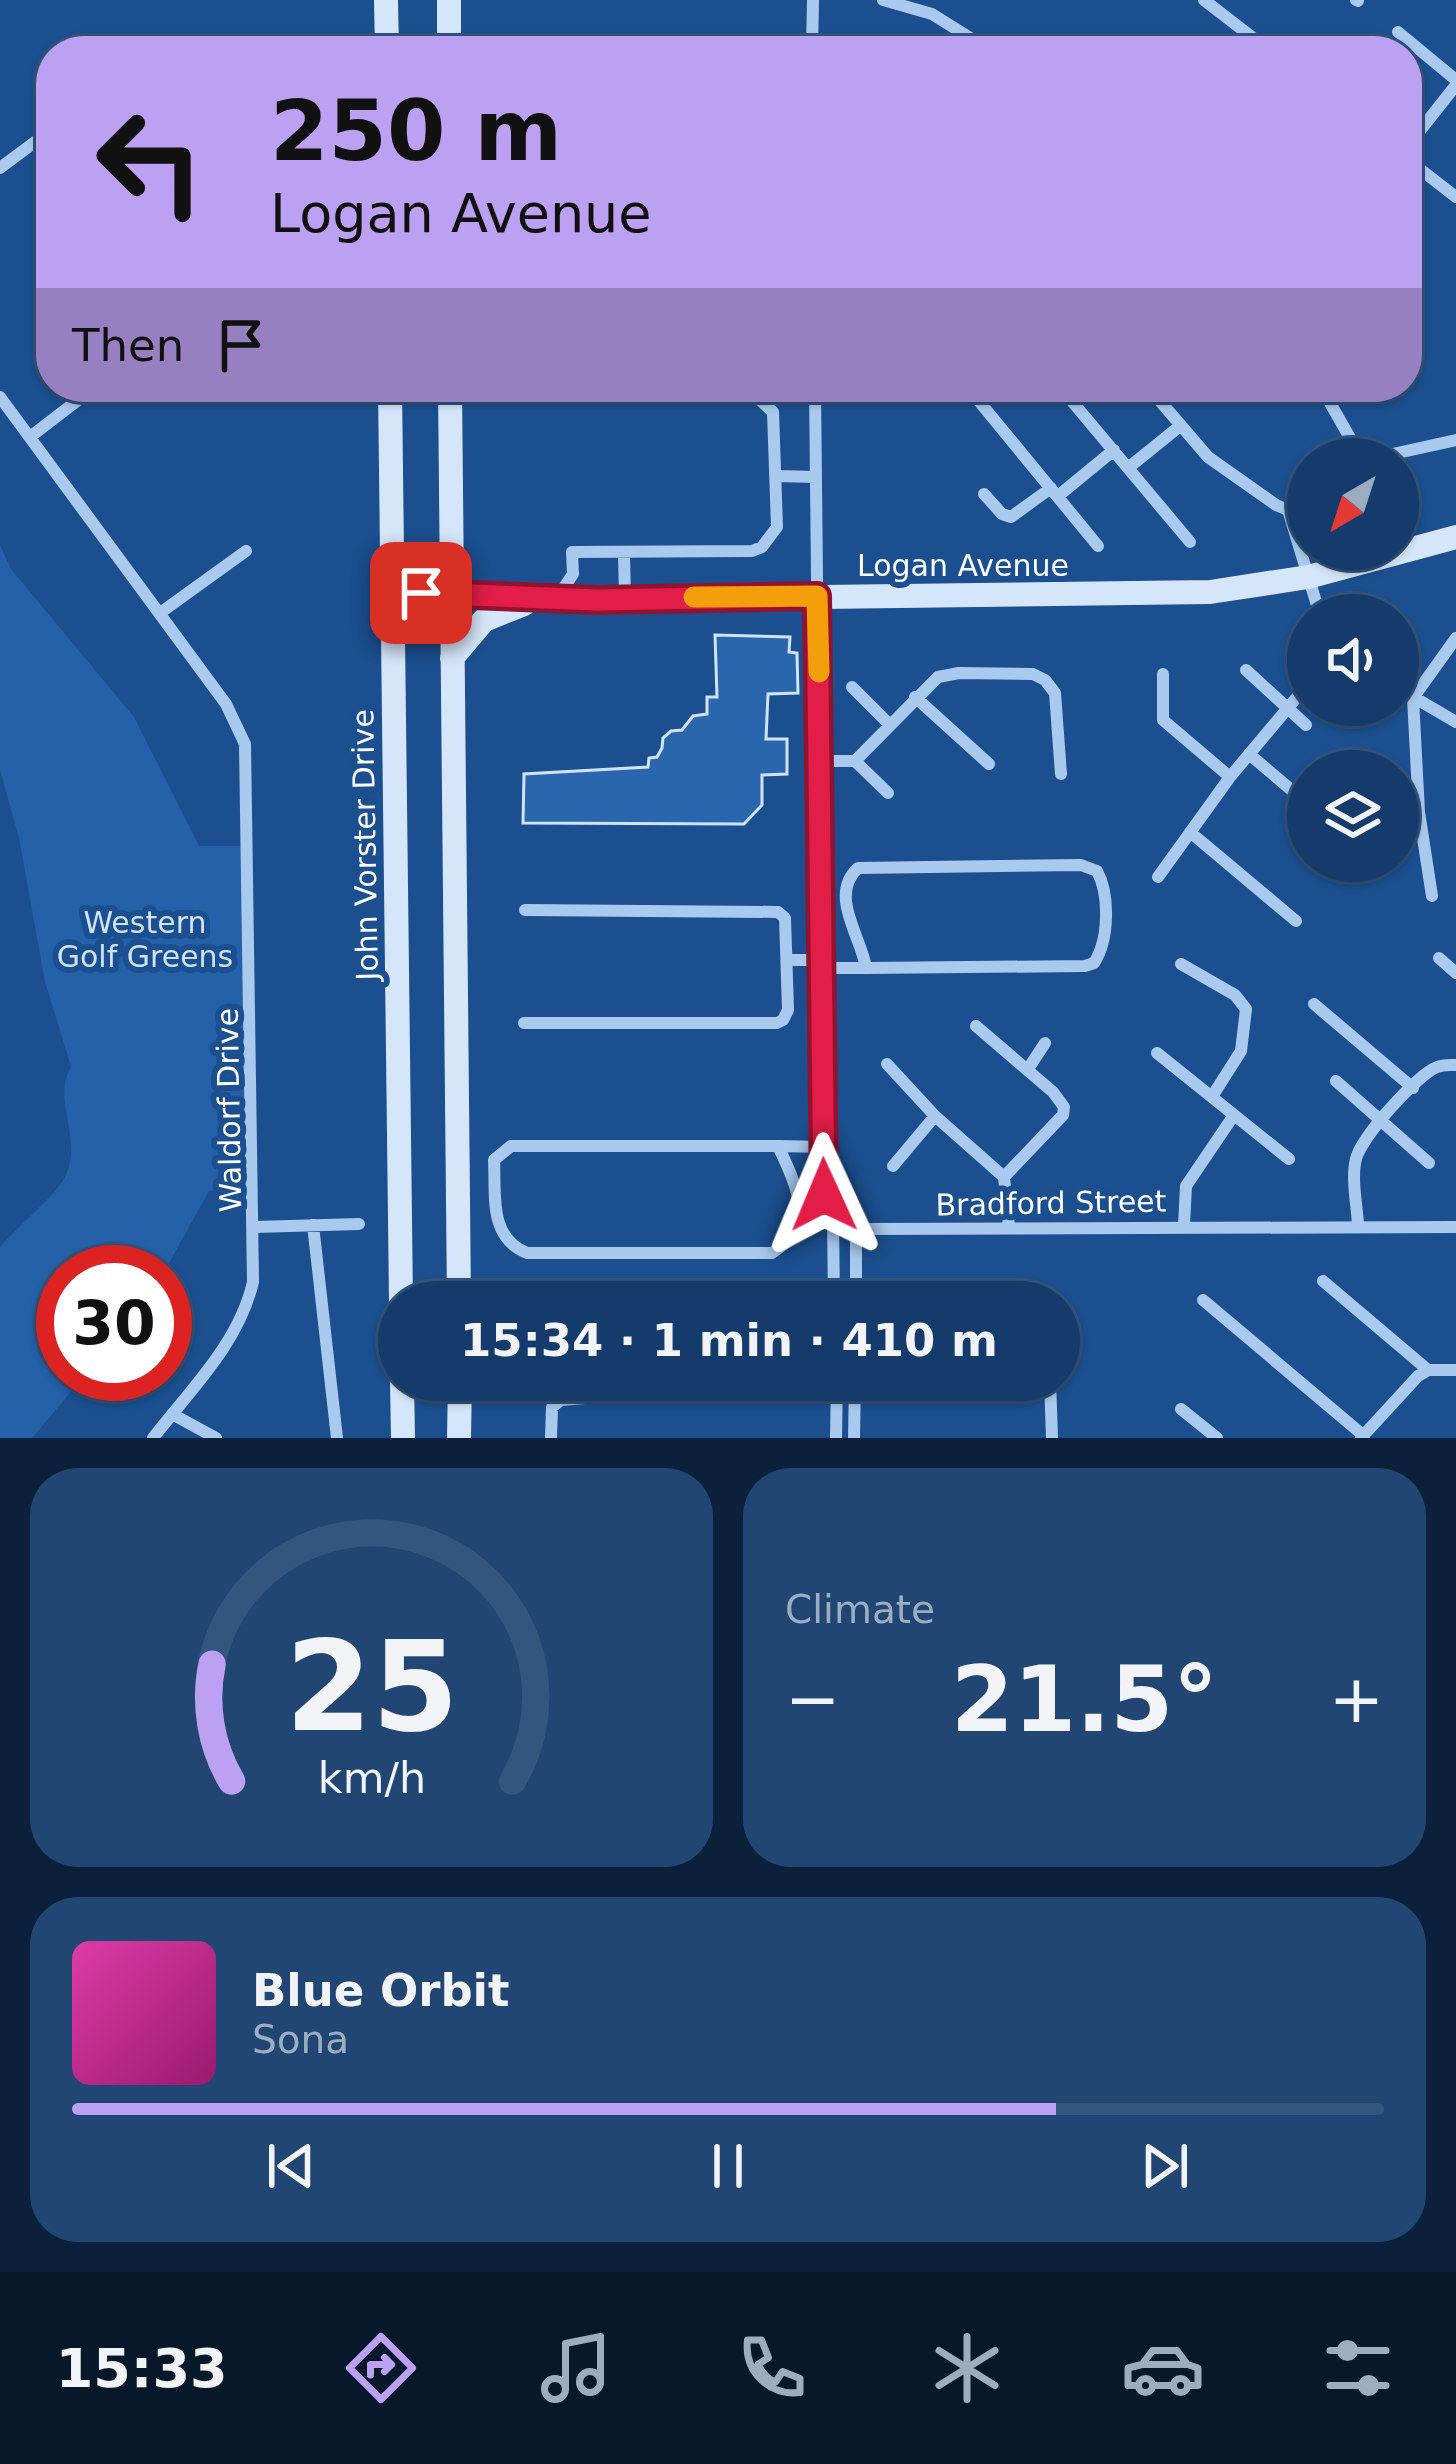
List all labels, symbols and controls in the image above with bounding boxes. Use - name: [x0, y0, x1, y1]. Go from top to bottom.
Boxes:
- text: 250 m: [270, 82, 562, 180]
- icon: left: [72, 84, 228, 240]
- text: Logan Avenue: [270, 182, 652, 245]
- icon: arrive: [208, 312, 274, 378]
- text: Then: [72, 319, 184, 372]
- north arrow: [1287, 438, 1419, 570]
- map controls: [1287, 438, 1419, 882]
- pin: [370, 542, 472, 644]
- street label: Logan Avenue: [857, 548, 1069, 583]
- icon: arrive: [388, 560, 454, 626]
- button: sound: [1287, 594, 1419, 726]
- street label: John Vorster Drive: [345, 709, 385, 983]
- button: layers: [1287, 750, 1419, 882]
- park label: Western Golf Greens: [57, 905, 233, 974]
- street label: Waldorf Drive: [210, 1008, 248, 1212]
- position arrow: [761, 1132, 887, 1258]
- street label: Bradford Street: [935, 1183, 1167, 1223]
- speed limit sign: 30: [36, 1245, 192, 1401]
- text: 15:34 · 1 min · 410 m: [460, 1314, 998, 1367]
- text: Climate: [785, 1587, 935, 1632]
- text: 25: [285, 1614, 458, 1759]
- text: 21.5°: [951, 1647, 1218, 1752]
- text: −: [785, 1661, 840, 1738]
- text: +: [1329, 1661, 1384, 1738]
- text: km/h: [317, 1752, 426, 1802]
- text: Blue Orbit: [252, 1964, 510, 2017]
- text: Sona: [252, 2017, 349, 2062]
- icon: previous: [258, 2133, 324, 2199]
- icon: pause: [695, 2133, 761, 2199]
- icon: next: [1132, 2133, 1198, 2199]
- icon: directions: [339, 2326, 423, 2410]
- icon: music: [534, 2326, 618, 2410]
- icon: phone: [730, 2326, 814, 2410]
- icon: climate: [925, 2326, 1009, 2410]
- icon: car: [1121, 2326, 1205, 2410]
- icon: filters: [1316, 2326, 1400, 2410]
- text: 15:33: [56, 2337, 228, 2400]

